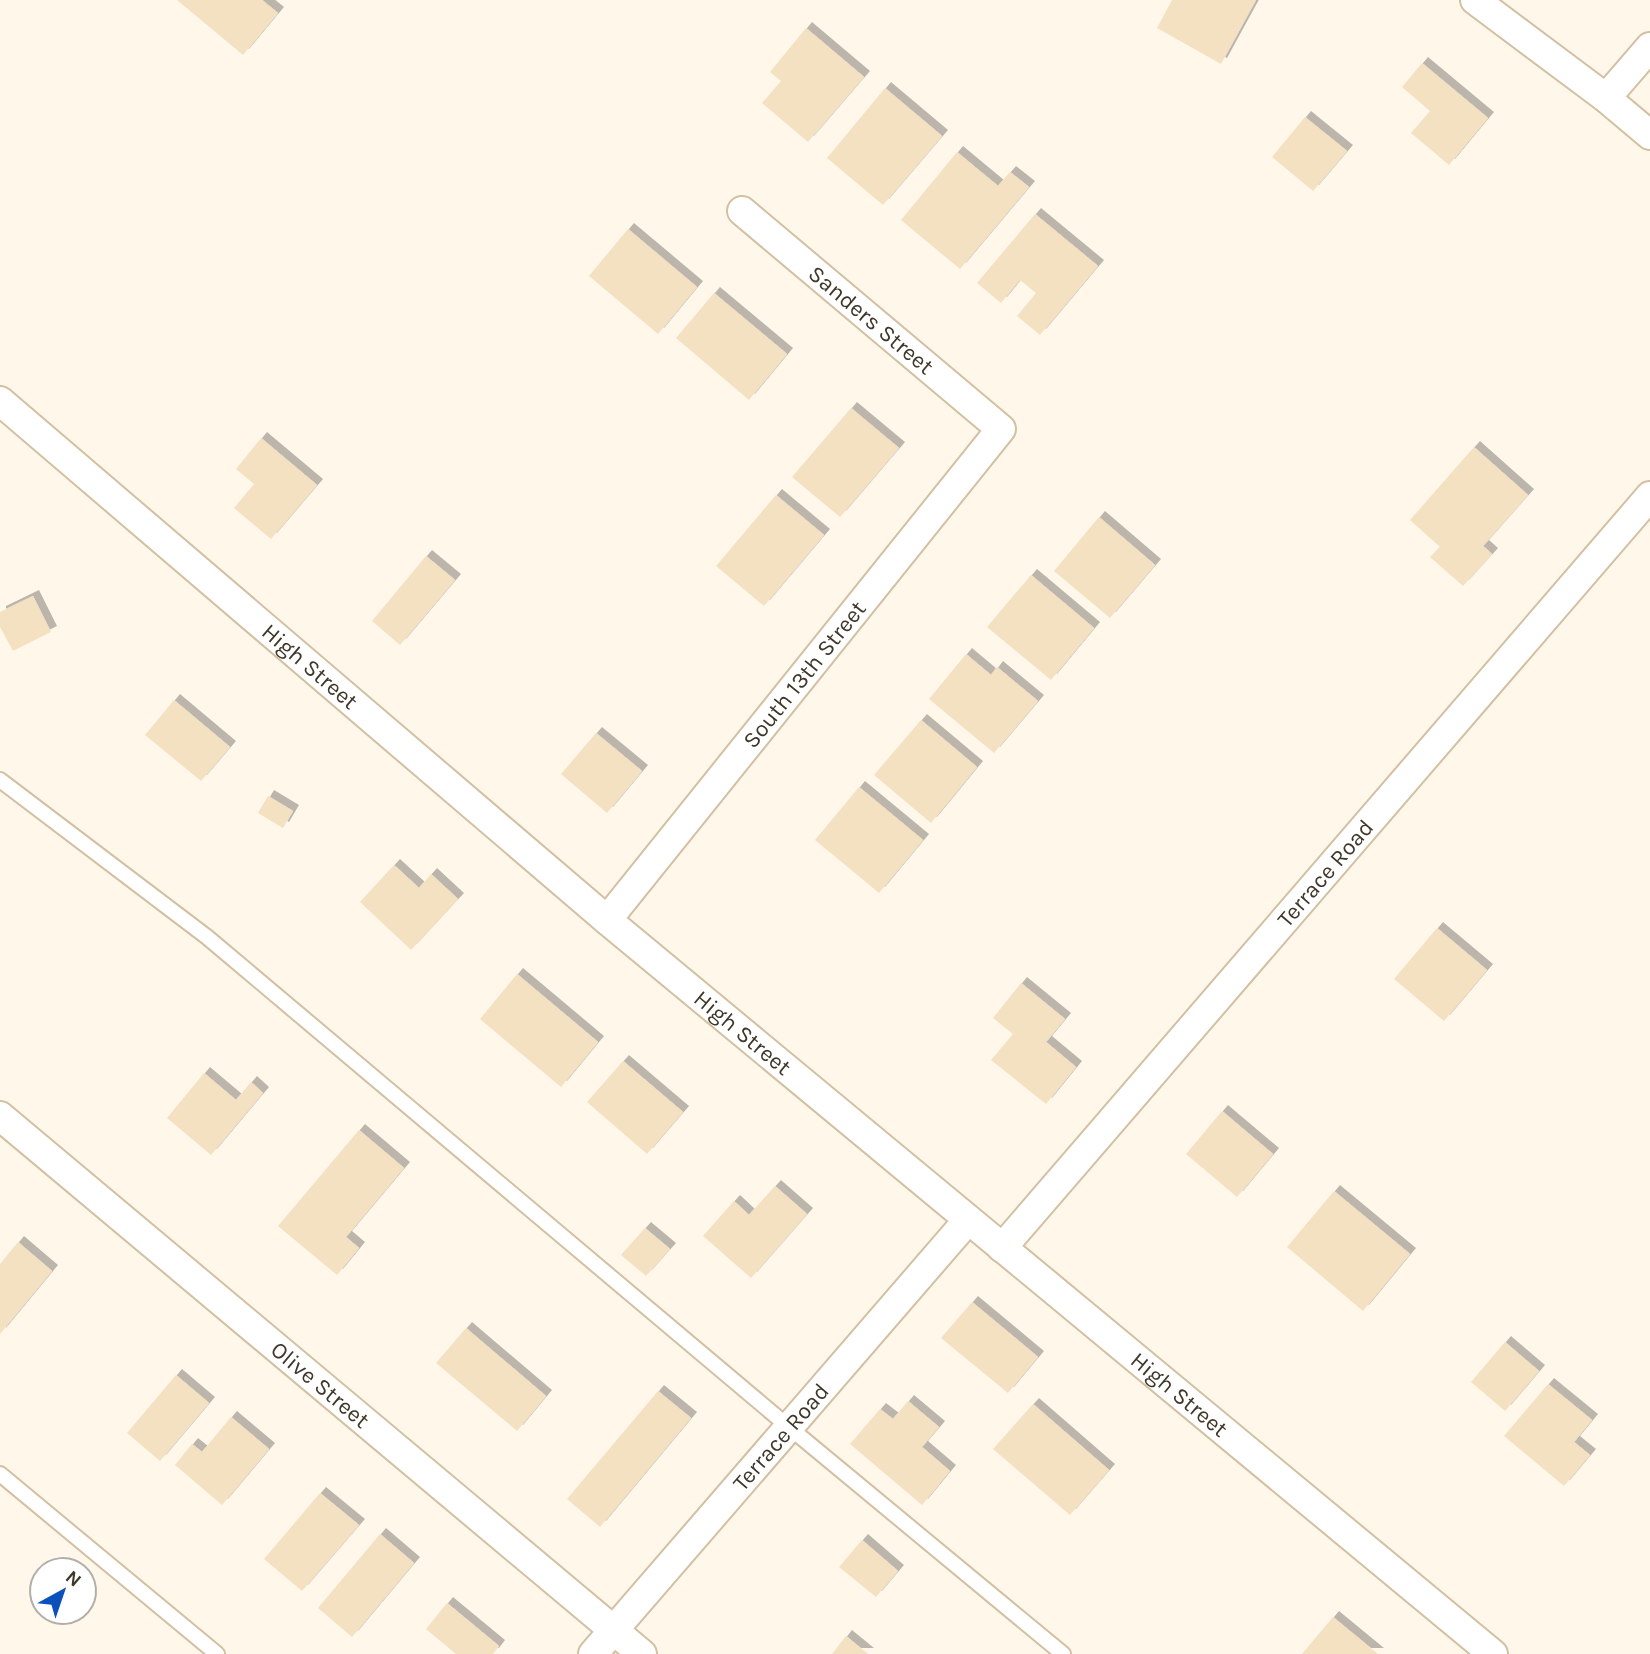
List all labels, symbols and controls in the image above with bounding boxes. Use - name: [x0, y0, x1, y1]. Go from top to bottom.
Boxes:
- street label: Sanders Street: [803, 260, 939, 380]
- street label: South 13th Street: [737, 595, 871, 753]
- street label: High Street: [257, 618, 364, 715]
- street label: Terrace Road: [1271, 814, 1379, 932]
- street label: High Street: [689, 985, 797, 1081]
- street label: Olive Street: [266, 1336, 375, 1434]
- street label: High Street: [1125, 1346, 1234, 1442]
- street label: Terrace Road: [727, 1378, 834, 1496]
- north arrow: [28, 1556, 98, 1626]
- text: N: [61, 1566, 86, 1592]

